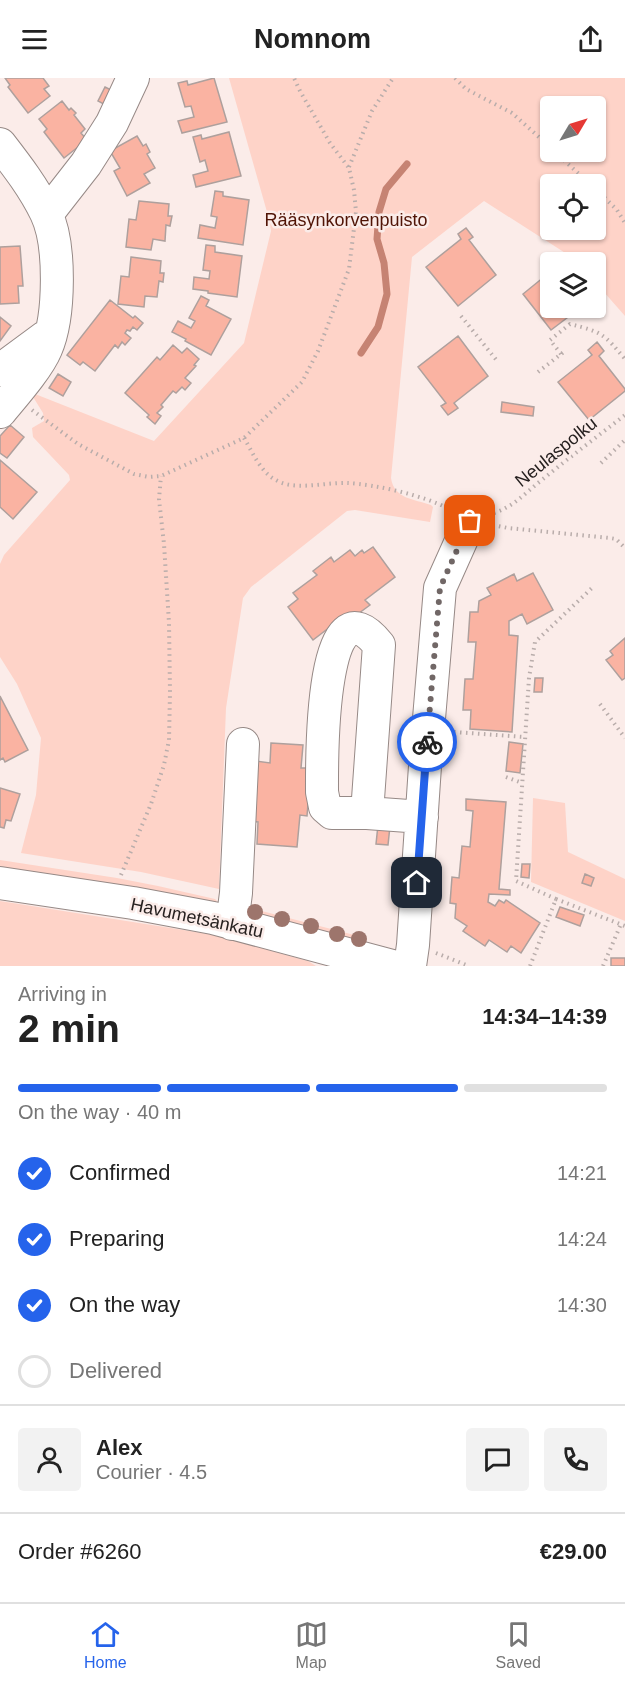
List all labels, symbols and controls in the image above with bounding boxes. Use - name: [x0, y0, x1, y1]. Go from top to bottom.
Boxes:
- icon: menu: [18, 23, 51, 56]
- icon: share: [574, 23, 607, 56]
- text: Nomnom: [254, 24, 371, 54]
- north arrow: [540, 96, 606, 162]
- map controls: [540, 96, 606, 318]
- button: locate: [540, 174, 606, 240]
- park label: Rääsynkorvenpuisto: [264, 210, 428, 230]
- button: layers: [540, 252, 606, 318]
- street label: Neulaspolku: [511, 413, 601, 491]
- pin: [444, 495, 495, 546]
- icon: bag: [453, 504, 486, 537]
- courier: [397, 712, 457, 772]
- icon: bike: [411, 726, 444, 759]
- pin: [391, 857, 442, 908]
- icon: home: [400, 866, 433, 899]
- street label: Havumetsänkatu: [129, 894, 265, 942]
- text: Arriving in: [18, 983, 107, 1005]
- text: 14:34–14:39: [482, 1004, 607, 1029]
- text: 2 min: [18, 1007, 120, 1050]
- text: On the way · 40 m: [18, 1101, 181, 1123]
- icon: check: [18, 1157, 51, 1190]
- text: Confirmed: [69, 1160, 170, 1185]
- text: 14:21: [557, 1162, 607, 1184]
- icon: check: [18, 1223, 51, 1256]
- text: Preparing: [69, 1226, 164, 1251]
- text: 14:24: [557, 1228, 607, 1250]
- icon: check: [18, 1289, 51, 1322]
- text: On the way: [69, 1292, 180, 1317]
- text: 14:30: [557, 1294, 607, 1316]
- text: Delivered: [69, 1358, 162, 1383]
- button: person: [18, 1428, 81, 1491]
- button: chat: [466, 1428, 529, 1491]
- button: phone: [544, 1428, 607, 1491]
- text: Alex: [96, 1435, 142, 1460]
- text: Courier · 4.5: [96, 1461, 207, 1483]
- text: Order #6260: [18, 1539, 142, 1564]
- text: €29.00: [540, 1539, 607, 1564]
- tab: Home: [84, 1618, 127, 1672]
- tab: Map: [295, 1618, 328, 1672]
- tab: Saved: [496, 1618, 541, 1672]

